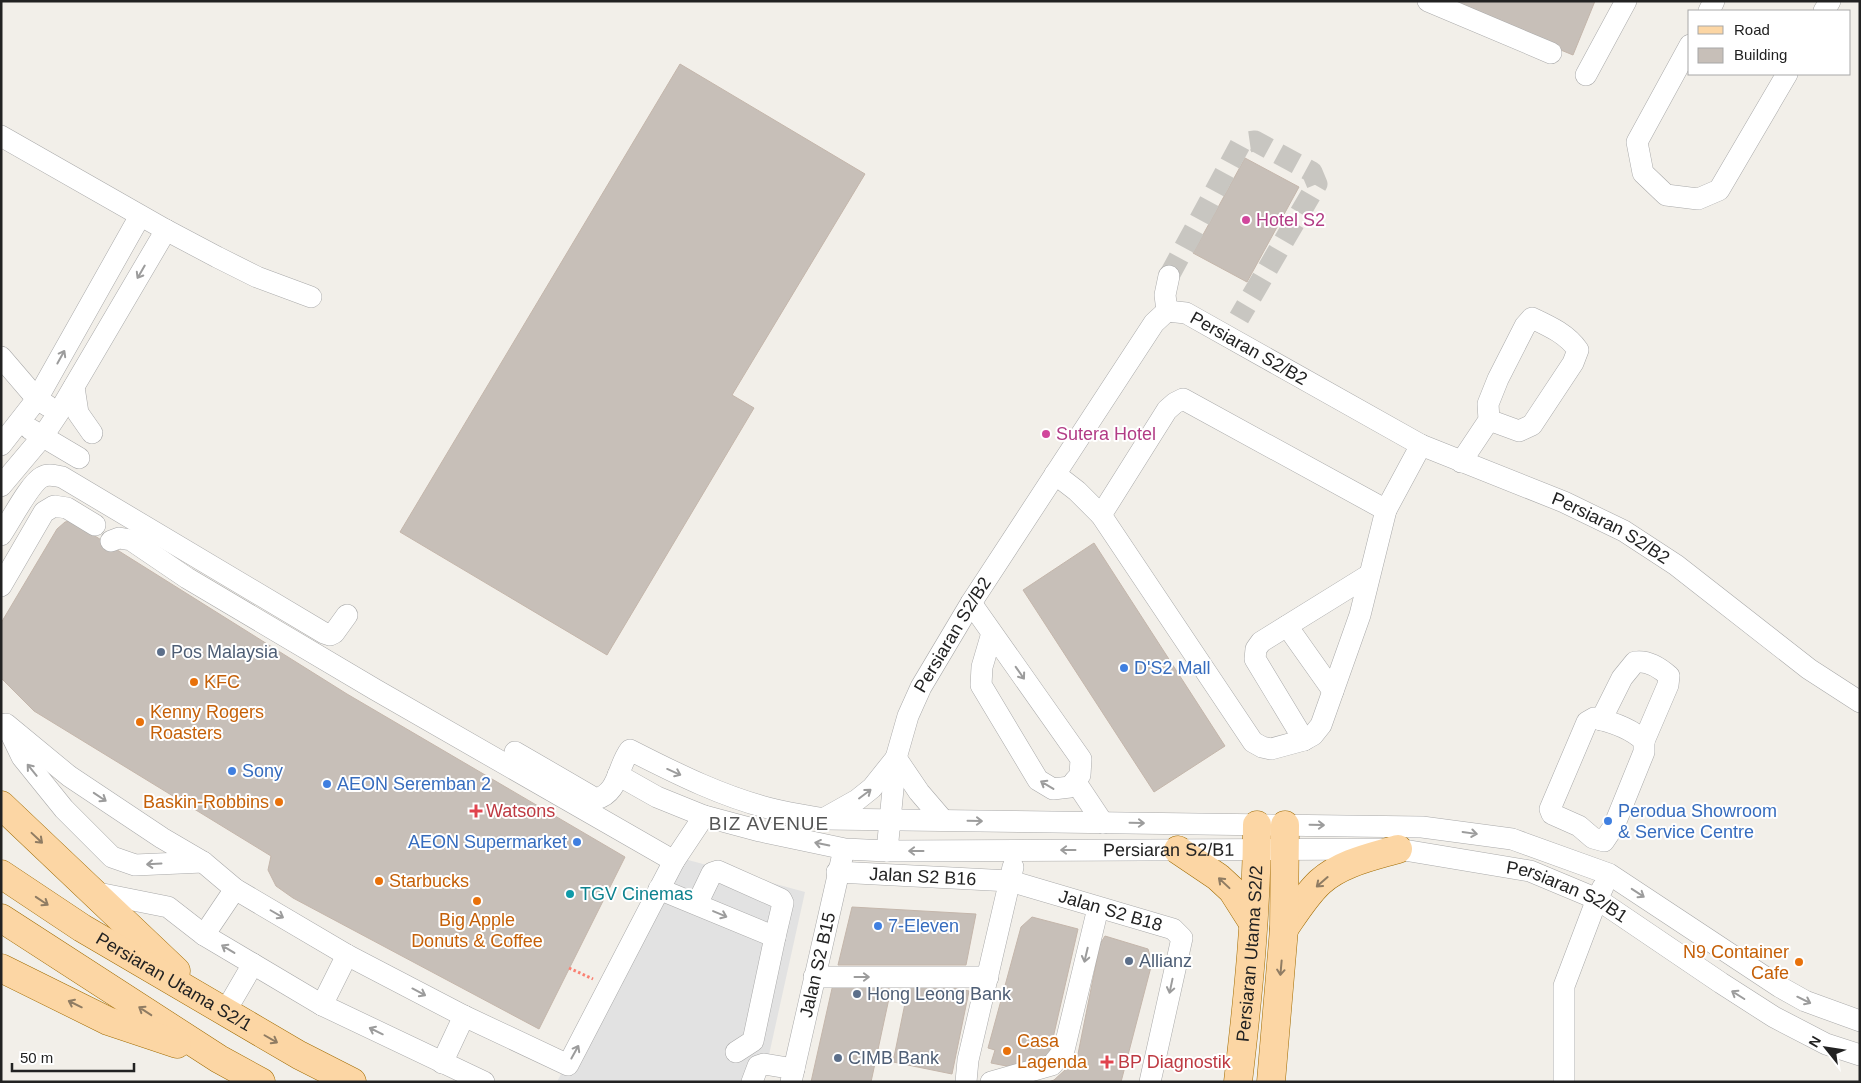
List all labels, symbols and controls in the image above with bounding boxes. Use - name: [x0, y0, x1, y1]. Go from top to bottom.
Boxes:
- legend: [1688, 10, 1851, 75]
- text: Road: [1734, 21, 1770, 38]
- text: Building: [1734, 46, 1787, 63]
- place label: Hotel S2: [1256, 210, 1325, 230]
- marker: Hotel S2: [1240, 214, 1252, 226]
- one-way arrow: [135, 264, 145, 279]
- street label: Persiaran S2/B2: [1187, 307, 1311, 389]
- one-way arrow: [56, 349, 66, 364]
- place label: Sutera Hotel: [1056, 424, 1156, 444]
- marker: Sutera Hotel: [1040, 428, 1052, 440]
- street label: Persiaran S2/B2: [1549, 488, 1673, 568]
- street label: Persiaran S2/B2: [910, 573, 995, 696]
- place label: Pos Malaysia: [171, 642, 279, 662]
- marker: Pos Malaysia: [155, 646, 167, 658]
- place label: D'S2 Mall: [1134, 658, 1210, 678]
- marker: D'S2 Mall: [1118, 662, 1130, 674]
- one-way arrow: [1015, 666, 1025, 680]
- place label: KFC: [204, 672, 240, 692]
- marker: KFC: [188, 676, 200, 688]
- place label: Kenny Rogers Roasters: [150, 702, 264, 743]
- marker: Kenny Rogers Roasters: [134, 716, 146, 728]
- place label: Sony: [242, 761, 283, 781]
- one-way arrow: [27, 763, 38, 776]
- marker: Sony: [226, 765, 238, 777]
- one-way arrow: [666, 767, 681, 777]
- place label: AEON Seremban 2: [337, 774, 491, 794]
- marker: AEON Seremban 2: [321, 778, 333, 790]
- one-way arrow: [1039, 780, 1054, 790]
- one-way arrow: [858, 788, 871, 799]
- one-way arrow: [93, 792, 107, 802]
- place label: Baskin-Robbins: [143, 792, 269, 812]
- marker: Baskin-Robbins: [273, 796, 285, 808]
- place label: Watsons: [486, 801, 555, 821]
- place label: Perodua Showroom & Service Centre: [1618, 801, 1777, 842]
- marker: Watsons: [470, 805, 482, 817]
- district label: BIZ AVENUE: [709, 813, 829, 834]
- marker: Perodua Showroom & Service Centre: [1602, 815, 1614, 827]
- one-way arrow: [966, 816, 983, 826]
- one-way arrow: [1129, 818, 1145, 828]
- one-way arrow: [1309, 821, 1325, 830]
- one-way arrow: [1462, 828, 1478, 838]
- one-way arrow: [30, 832, 43, 844]
- place label: AEON Supermarket: [408, 832, 567, 852]
- marker: AEON Supermarket: [571, 836, 583, 848]
- one-way arrow: [814, 839, 830, 848]
- street label: Persiaran S2/B1: [1103, 840, 1234, 860]
- one-way arrow: [1061, 845, 1077, 855]
- one-way arrow: [909, 846, 925, 856]
- street label: Persiaran S2/B1: [1505, 857, 1631, 927]
- one-way arrow: [147, 860, 163, 869]
- street label: Jalan S2 B16: [869, 864, 977, 889]
- street label: Persiaran Utama S2/2: [1233, 865, 1266, 1043]
- place label: Starbucks: [389, 871, 469, 891]
- marker: Starbucks: [373, 875, 385, 887]
- one-way arrow: [1315, 876, 1328, 887]
- one-way arrow: [1218, 877, 1231, 889]
- place label: TGV Cinemas: [580, 884, 693, 904]
- street label: Jalan S2 B18: [1056, 886, 1165, 935]
- marker: TGV Cinemas: [564, 888, 576, 900]
- one-way arrow: [1631, 888, 1645, 898]
- marker: Big Apple Donuts & Coffee: [471, 895, 483, 907]
- one-way arrow: [34, 896, 48, 906]
- one-way arrow: [269, 909, 283, 919]
- one-way arrow: [712, 909, 727, 919]
- place label: Big Apple Donuts & Coffee: [411, 910, 543, 951]
- street label: Jalan S2 B15: [796, 911, 839, 1019]
- place label: 7-Eleven: [888, 916, 959, 936]
- marker: 7-Eleven: [872, 920, 884, 932]
- street label: Persiaran Utama S2/1: [93, 928, 256, 1035]
- place label: N9 Container Cafe: [1683, 942, 1789, 983]
- one-way arrow: [222, 944, 236, 954]
- one-way arrow: [1081, 946, 1090, 962]
- place label: Allianz: [1139, 951, 1192, 971]
- marker: Allianz: [1123, 955, 1135, 967]
- marker: N9 Container Cafe: [1793, 956, 1805, 968]
- one-way arrow: [1276, 960, 1285, 976]
- one-way arrow: [854, 972, 870, 982]
- one-way arrow: [1166, 977, 1176, 993]
- place label: Hong Leong Bank: [867, 984, 1012, 1004]
- one-way arrow: [411, 988, 426, 997]
- marker: Hong Leong Bank: [851, 988, 863, 1000]
- one-way arrow: [1732, 989, 1746, 999]
- one-way arrow: [1796, 996, 1811, 1005]
- one-way arrow: [68, 999, 83, 1009]
- one-way arrow: [138, 1006, 152, 1016]
- north arrow: [1801, 1023, 1851, 1073]
- one-way arrow: [369, 1026, 384, 1036]
- place label: Casa Lagenda: [1017, 1031, 1088, 1072]
- text: N: [1805, 1033, 1824, 1050]
- one-way arrow: [263, 1034, 277, 1044]
- scale bar: [12, 1040, 135, 1072]
- one-way arrow: [570, 1045, 580, 1059]
- marker: Casa Lagenda: [1001, 1045, 1013, 1057]
- place label: CIMB Bank: [848, 1048, 940, 1068]
- text: 50 m: [20, 1049, 53, 1066]
- marker: CIMB Bank: [832, 1052, 844, 1064]
- place label: BP Diagnostik: [1118, 1052, 1232, 1072]
- marker: BP Diagnostik: [1100, 1055, 1114, 1069]

